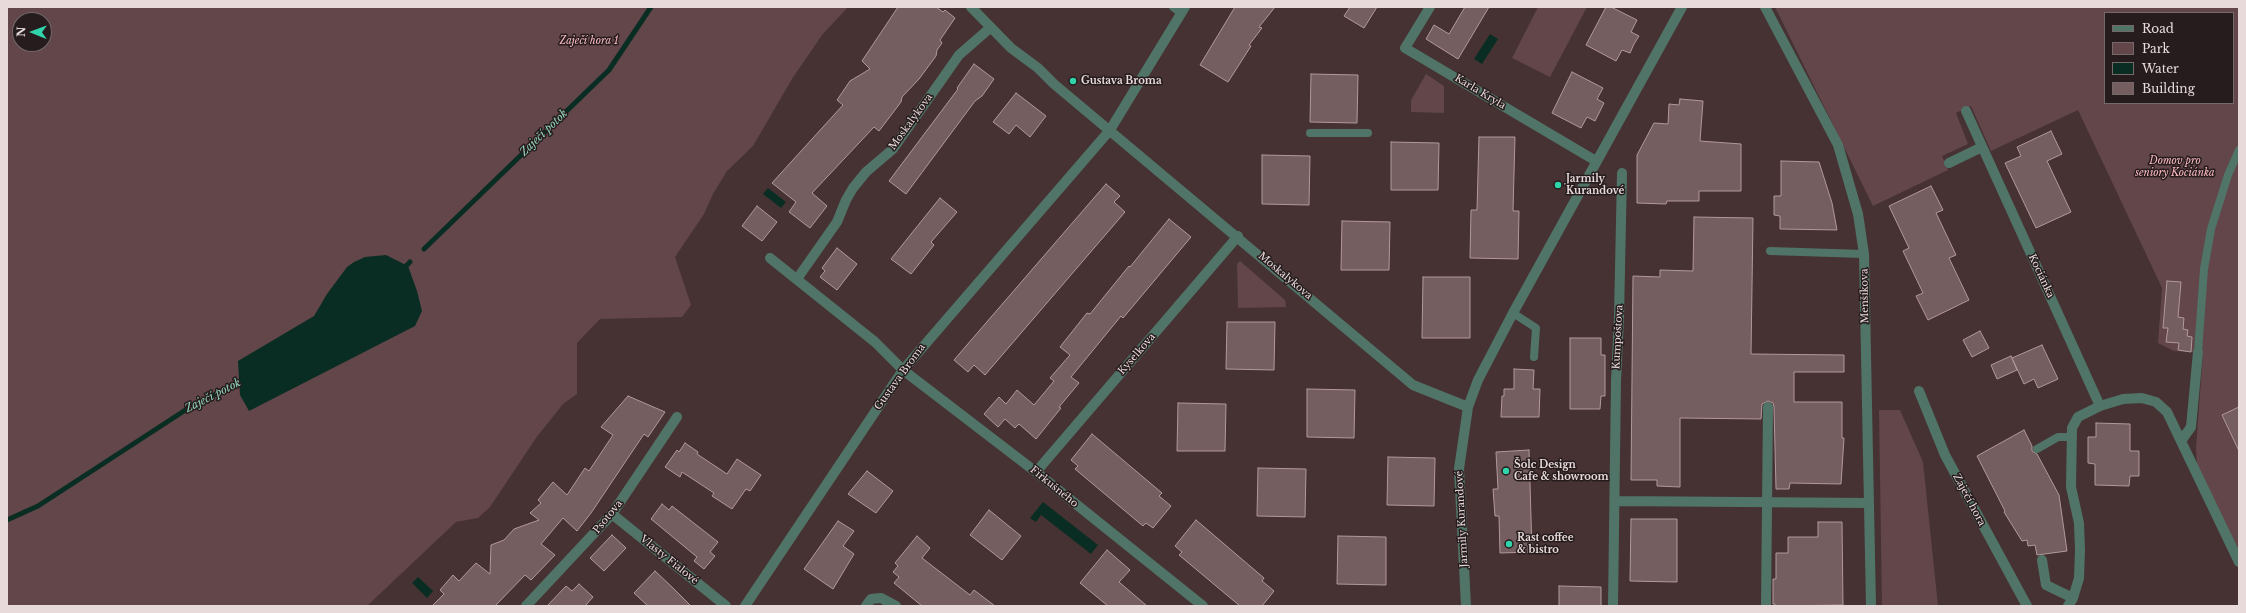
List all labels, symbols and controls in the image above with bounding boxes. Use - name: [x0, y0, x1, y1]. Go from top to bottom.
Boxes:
- north arrow: [12, 12, 52, 52]
- legend: [2104, 12, 2234, 104]
- text: Road: [2142, 21, 2174, 36]
- text: N: [14, 27, 28, 37]
- park label: Zaječí hora 1: [559, 35, 619, 47]
- text: Park: [2142, 41, 2170, 56]
- text: Water: [2142, 61, 2179, 76]
- street label: Karla Kryla: [1452, 72, 1508, 112]
- place label: Gustava Broma: [1081, 75, 1162, 87]
- marker: Gustava Broma: [1068, 76, 1078, 86]
- text: Building: [2142, 81, 2195, 96]
- street label: Moskalykova: [887, 92, 935, 152]
- water label: Zaječí potok: [518, 107, 570, 159]
- park label: Domov pro seniory Kociánka: [2135, 155, 2215, 178]
- place label: Jarmily Kurandové: [1566, 173, 1624, 196]
- marker: Jarmily Kurandové: [1553, 180, 1563, 190]
- street label: Moskalykova: [1256, 250, 1314, 302]
- street label: Kociánka: [2026, 252, 2056, 300]
- street label: Menšíkova: [1859, 268, 1871, 324]
- street label: Kumpoštova: [1610, 304, 1626, 370]
- street label: Kyselkova: [1116, 331, 1158, 377]
- street label: Gustava Broma: [872, 342, 928, 412]
- water label: Zaječí potok: [183, 376, 243, 416]
- place label: Šolc Design Cafe & showroom: [1514, 459, 1609, 482]
- street label: Firkušného: [1028, 464, 1080, 510]
- marker: Šolc Design Cafe & showroom: [1501, 466, 1511, 476]
- street label: Jarmily Kurandové: [1453, 470, 1471, 568]
- street label: Zaječí hora: [1950, 472, 1988, 528]
- street label: Psotova: [591, 498, 625, 536]
- place label: Rast coffee & bistro: [1517, 532, 1574, 556]
- street label: Vlasty Fialové: [638, 533, 700, 587]
- marker: Rast coffee & bistro: [1504, 539, 1514, 549]

